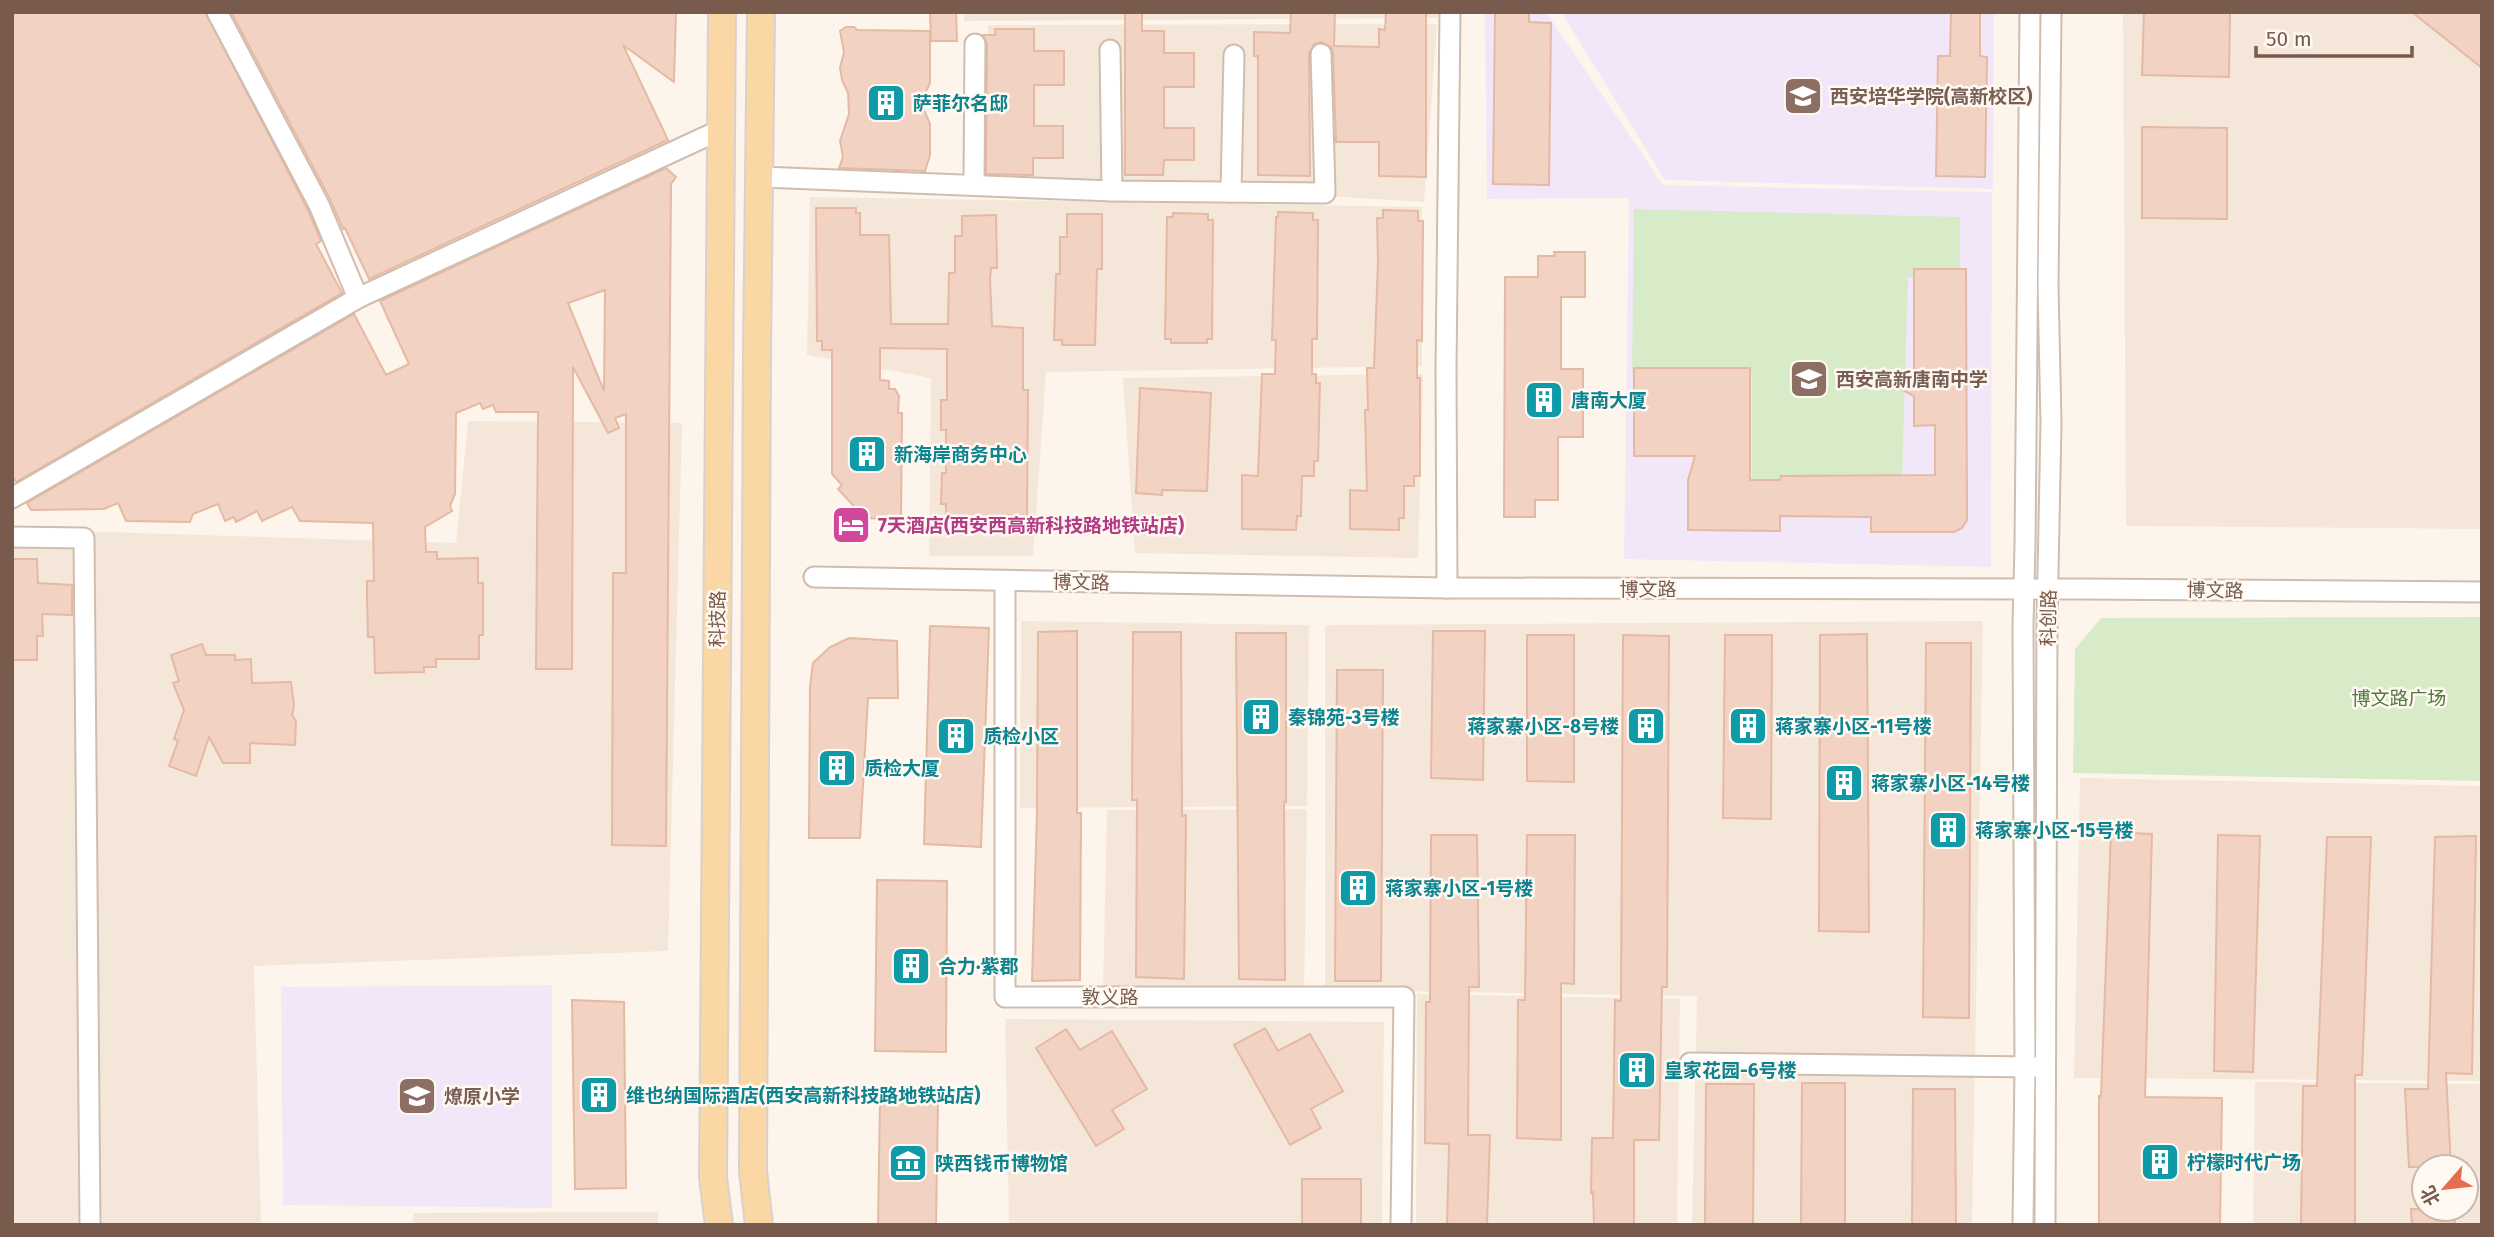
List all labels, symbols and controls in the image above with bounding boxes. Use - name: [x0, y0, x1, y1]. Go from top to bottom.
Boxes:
- scale bar: [2256, 14, 2412, 58]
- text: 50 m: [2266, 26, 2312, 52]
- school or university icon: 西安培华学院(高新校区): [1782, 75, 1824, 117]
- building icon: 萨菲尔名邸: [865, 82, 907, 124]
- place label: 西安培华学院(高新校区): [1830, 85, 2032, 108]
- place label: 萨菲尔名邸: [913, 92, 1008, 115]
- school or university icon: 西安高新唐南中学: [1788, 358, 1830, 400]
- place label: 西安高新唐南中学: [1836, 368, 1988, 391]
- building icon: 唐南大厦: [1523, 379, 1565, 421]
- place label: 唐南大厦: [1571, 389, 1647, 412]
- building icon: 新海岸商务中心: [846, 433, 888, 475]
- place label: 新海岸商务中心: [894, 443, 1027, 466]
- hotel icon: 7天酒店(西安西高新科技路地铁站店): [830, 504, 872, 546]
- place label: 7天酒店(西安西高新科技路地铁站店): [878, 514, 1184, 537]
- street label: 博文路: [1052, 571, 1110, 594]
- street label: 博文路: [1619, 578, 1677, 601]
- street label: 博文路: [2186, 579, 2244, 602]
- street label: 科创路: [2037, 589, 2060, 647]
- street label: 科技路: [706, 590, 729, 648]
- park label: 博文路广场: [2351, 687, 2447, 710]
- building icon: 秦锦苑-3号楼: [1240, 696, 1282, 738]
- building icon: 蒋家寨小区-8号楼: [1625, 705, 1667, 747]
- building icon: 蒋家寨小区-11号楼: [1727, 705, 1769, 747]
- place label: 秦锦苑-3号楼: [1288, 706, 1399, 729]
- building icon: 质检小区: [935, 715, 977, 757]
- place label: 蒋家寨小区-8号楼: [1467, 715, 1619, 738]
- place label: 蒋家寨小区-11号楼: [1775, 715, 1932, 738]
- place label: 质检小区: [983, 725, 1059, 748]
- building icon: 质检大厦: [816, 747, 858, 789]
- place label: 质检大厦: [864, 757, 940, 780]
- building icon: 蒋家寨小区-14号楼: [1823, 762, 1865, 804]
- place label: 蒋家寨小区-14号楼: [1871, 772, 2030, 795]
- building icon: 蒋家寨小区-15号楼: [1927, 809, 1969, 851]
- place label: 蒋家寨小区-15号楼: [1975, 819, 2133, 842]
- building icon: 蒋家寨小区-1号楼: [1337, 867, 1379, 909]
- place label: 蒋家寨小区-1号楼: [1385, 877, 1533, 900]
- building icon: 合力·紫郡: [890, 945, 932, 987]
- place label: 合力·紫郡: [938, 955, 1019, 978]
- street label: 敦义路: [1081, 986, 1139, 1009]
- building icon: 皇家花园-6号楼: [1616, 1049, 1658, 1091]
- place label: 皇家花园-6号楼: [1664, 1059, 1796, 1082]
- building icon: 维也纳国际酒店(西安高新科技路地铁站店): [578, 1074, 620, 1116]
- school or university icon: 燎原小学: [396, 1075, 438, 1117]
- place label: 维也纳国际酒店(西安高新科技路地铁站店): [626, 1084, 980, 1107]
- place label: 燎原小学: [444, 1085, 520, 1108]
- building icon: 柠檬时代广场: [2139, 1141, 2181, 1183]
- museum icon: 陕西钱币博物馆: [887, 1142, 929, 1184]
- place label: 柠檬时代广场: [2187, 1151, 2301, 1174]
- place label: 陕西钱币博物馆: [935, 1152, 1068, 1175]
- north arrow: [2410, 1153, 2480, 1223]
- text: 北: [2416, 1182, 2445, 1210]

